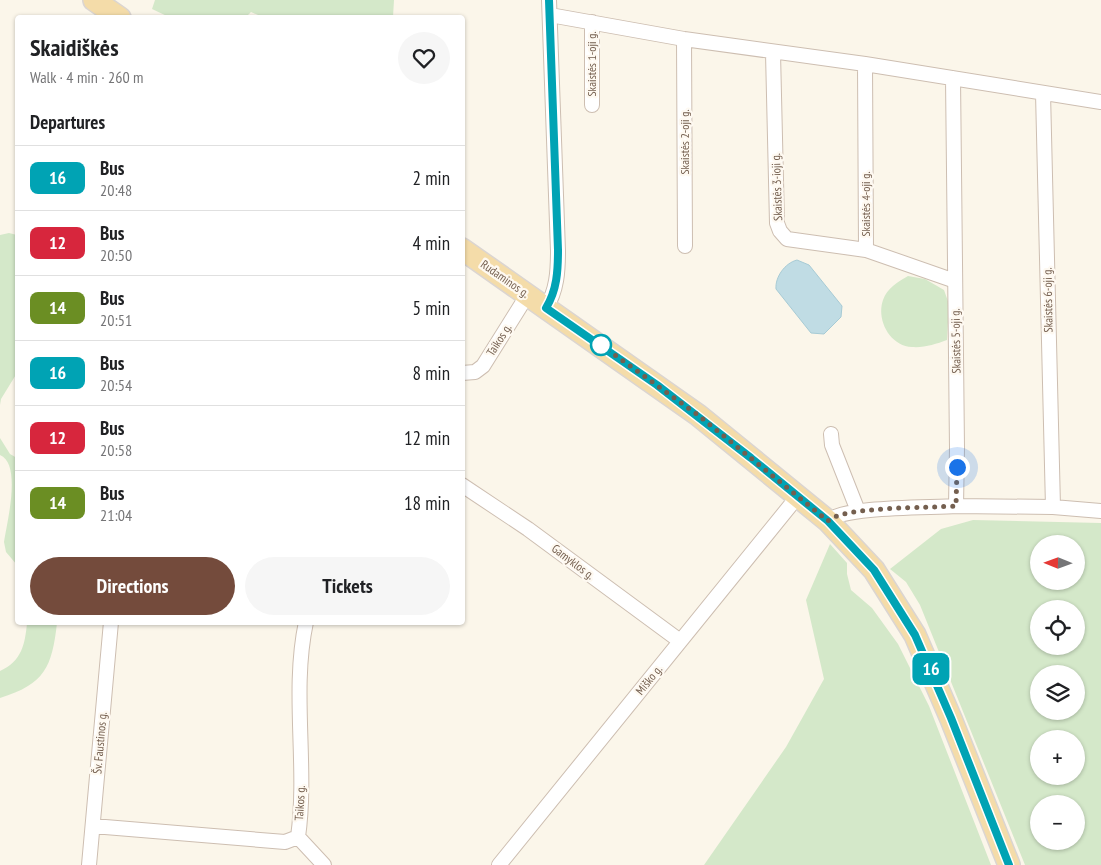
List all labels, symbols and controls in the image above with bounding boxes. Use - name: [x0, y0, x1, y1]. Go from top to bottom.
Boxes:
- street label: Skaistės 1-oji g.: [584, 31, 599, 97]
- text: Skaidiškės: [30, 32, 119, 63]
- button: heart: [398, 32, 450, 84]
- text: Walk · 4 min · 260 m: [30, 67, 143, 87]
- street label: Skaistės 2-oji g.: [677, 109, 692, 175]
- text: Departures: [30, 110, 105, 134]
- street label: Skaistės 3-ioji g.: [768, 153, 785, 221]
- text: Bus: [100, 156, 124, 180]
- text: 16: [49, 166, 66, 189]
- text: 2 min: [413, 166, 450, 190]
- street label: Skaistės 4-oji g.: [858, 171, 873, 237]
- text: 20:48: [100, 180, 132, 200]
- text: Bus: [100, 221, 124, 245]
- text: 12: [49, 231, 66, 254]
- text: 4 min: [413, 231, 450, 255]
- text: 20:50: [100, 245, 132, 265]
- street label: Rudaminos g.: [478, 256, 532, 301]
- street label: Skaistės 6-oji g.: [1039, 267, 1056, 333]
- text: Bus: [100, 286, 124, 310]
- text: 14: [49, 296, 66, 319]
- text: 5 min: [413, 296, 450, 320]
- street label: Skaistės 5-oji g.: [947, 308, 964, 374]
- text: 20:51: [100, 310, 132, 330]
- street label: Taikos g.: [483, 321, 514, 359]
- unlabelled marker: [590, 334, 612, 356]
- text: Bus: [100, 351, 124, 375]
- text: 16: [49, 361, 66, 384]
- text: 8 min: [413, 361, 450, 385]
- text: 20:54: [100, 375, 132, 395]
- text: Bus: [100, 416, 124, 440]
- text: 12: [49, 426, 66, 449]
- text: 12 min: [404, 426, 450, 450]
- text: 20:58: [100, 440, 132, 460]
- your location: [945, 455, 970, 480]
- text: Bus: [100, 481, 124, 505]
- text: 14: [49, 491, 66, 514]
- text: 18 min: [404, 491, 450, 515]
- text: 21:04: [100, 505, 132, 525]
- north arrow: [1030, 535, 1085, 590]
- map controls: [1030, 535, 1085, 850]
- street label: Gamyklos g.: [549, 541, 598, 583]
- button: Directions: [30, 557, 235, 615]
- button: Tickets: [245, 557, 450, 615]
- button: locate: [1030, 600, 1085, 655]
- line badge: 16: [908, 653, 954, 685]
- text: 16: [922, 657, 940, 680]
- street label: Miško g.: [632, 662, 665, 698]
- button: layers: [1030, 665, 1085, 720]
- street label: Šv. Faustinos g.: [89, 711, 110, 775]
- button: +: [1030, 730, 1085, 785]
- street label: Taikos g.: [291, 785, 308, 821]
- button: −: [1030, 795, 1085, 850]

